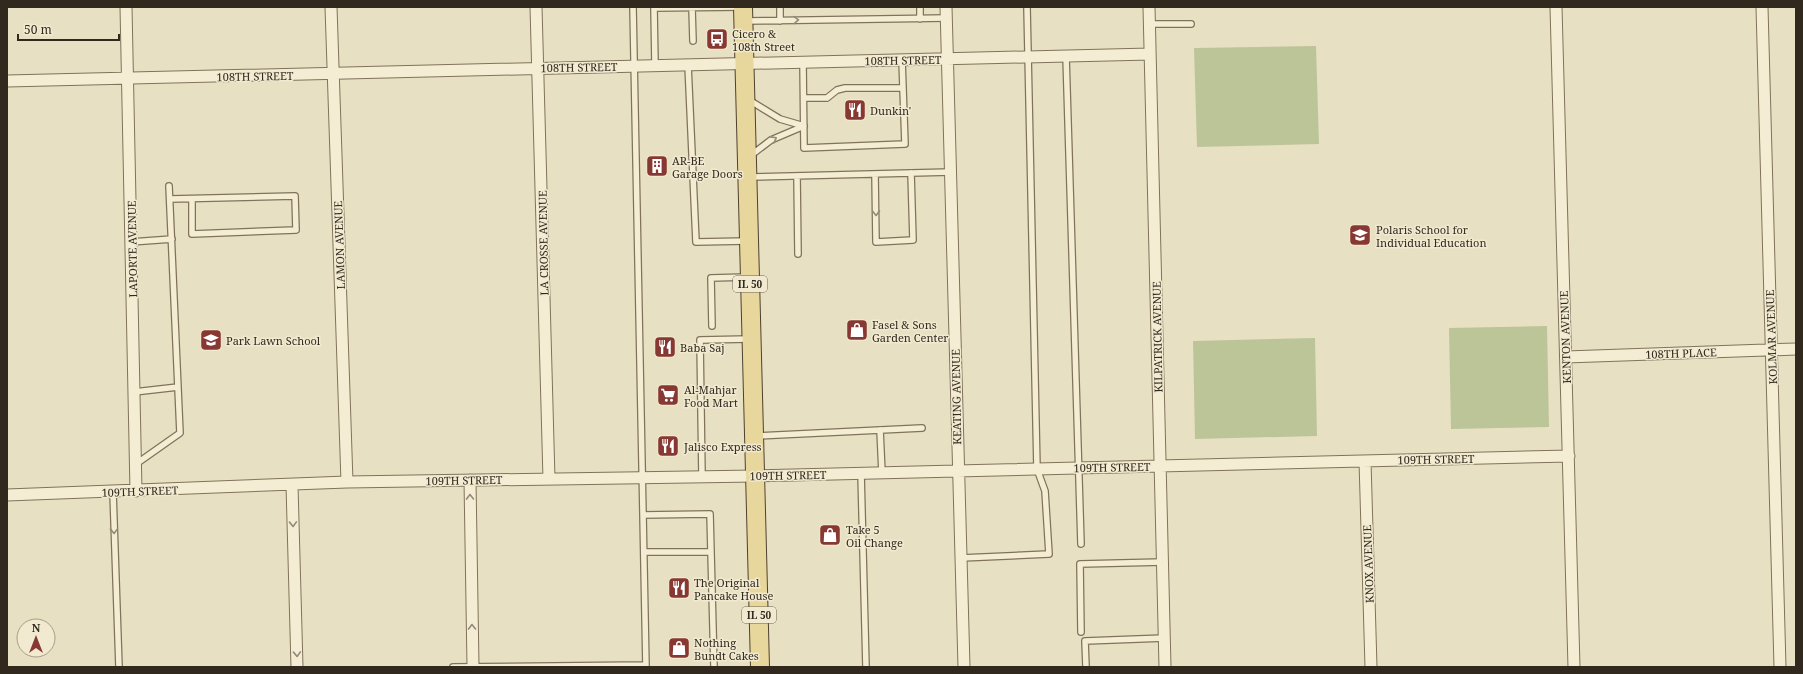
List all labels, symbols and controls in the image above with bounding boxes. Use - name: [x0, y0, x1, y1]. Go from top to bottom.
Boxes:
- scale bar: [18, 16, 119, 42]
- one-way arrow: [793, 16, 799, 25]
- text: 50 m: [24, 21, 52, 38]
- bus stop icon: Cicero & 108th Street: [704, 26, 730, 52]
- place label: Cicero & 108th Street: [732, 26, 795, 54]
- street label: 108TH STREET: [864, 52, 942, 68]
- street label: 108TH STREET: [540, 59, 618, 75]
- street label: 108TH STREET: [216, 68, 294, 84]
- restaurant icon: Dunkin': [842, 97, 868, 123]
- place label: Dunkin': [870, 103, 911, 118]
- one-way arrow: [770, 137, 777, 144]
- building icon: AR-BE Garage Doors: [644, 153, 670, 179]
- place label: AR-BE Garage Doors: [672, 153, 743, 181]
- street label: LA CROSSE AVENUE: [535, 190, 551, 296]
- street label: LAPORTE AVENUE: [124, 200, 140, 298]
- street label: LAMON AVENUE: [330, 200, 348, 290]
- one-way arrow: [871, 210, 880, 216]
- school or university icon: Polaris School for Individual Education: [1347, 222, 1373, 248]
- place label: Polaris School for Individual Education: [1376, 222, 1487, 250]
- road number: IL 50: [733, 276, 767, 292]
- street label: KILPATRICK AVENUE: [1149, 281, 1165, 393]
- street label: KOLMAR AVENUE: [1762, 289, 1780, 385]
- street label: KENTON AVENUE: [1556, 290, 1574, 384]
- shop icon: Fasel & Sons Garden Center: [844, 317, 870, 343]
- place label: Fasel & Sons Garden Center: [872, 317, 949, 345]
- school or university icon: Park Lawn School: [198, 327, 224, 353]
- place label: Park Lawn School: [226, 333, 321, 348]
- restaurant icon: Baba Saj: [652, 334, 678, 360]
- place label: Baba Saj: [680, 340, 725, 355]
- street label: 108TH PLACE: [1645, 344, 1717, 362]
- street label: KEATING AVENUE: [948, 349, 964, 445]
- supermarket icon: Al-Mahjar Food Mart: [655, 382, 681, 408]
- place label: Al-Mahjar Food Mart: [684, 382, 738, 410]
- restaurant icon: Jalisco Express: [655, 433, 681, 459]
- place label: Jalisco Express: [683, 439, 762, 454]
- street label: 109TH STREET: [1397, 451, 1475, 467]
- street label: 109TH STREET: [1073, 459, 1151, 475]
- street label: 109TH STREET: [749, 467, 827, 483]
- street label: 109TH STREET: [425, 472, 503, 488]
- street label: 109TH STREET: [101, 482, 179, 500]
- one-way arrow: [466, 494, 475, 500]
- one-way arrow: [289, 521, 297, 527]
- shop icon: Take 5 Oil Change: [817, 522, 843, 548]
- place label: Take 5 Oil Change: [846, 522, 903, 550]
- street label: KNOX AVENUE: [1359, 524, 1377, 603]
- one-way arrow: [110, 528, 118, 534]
- restaurant icon: The Original Pancake House: [666, 575, 692, 601]
- place label: The Original Pancake House: [694, 575, 774, 603]
- road number: IL 50: [742, 607, 776, 623]
- north arrow: [16, 618, 56, 658]
- text: N: [32, 620, 41, 635]
- one-way arrow: [468, 624, 476, 630]
- shop icon: Nothing Bundt Cakes: [666, 635, 692, 661]
- place label: Nothing Bundt Cakes: [694, 635, 759, 663]
- one-way arrow: [292, 651, 301, 657]

